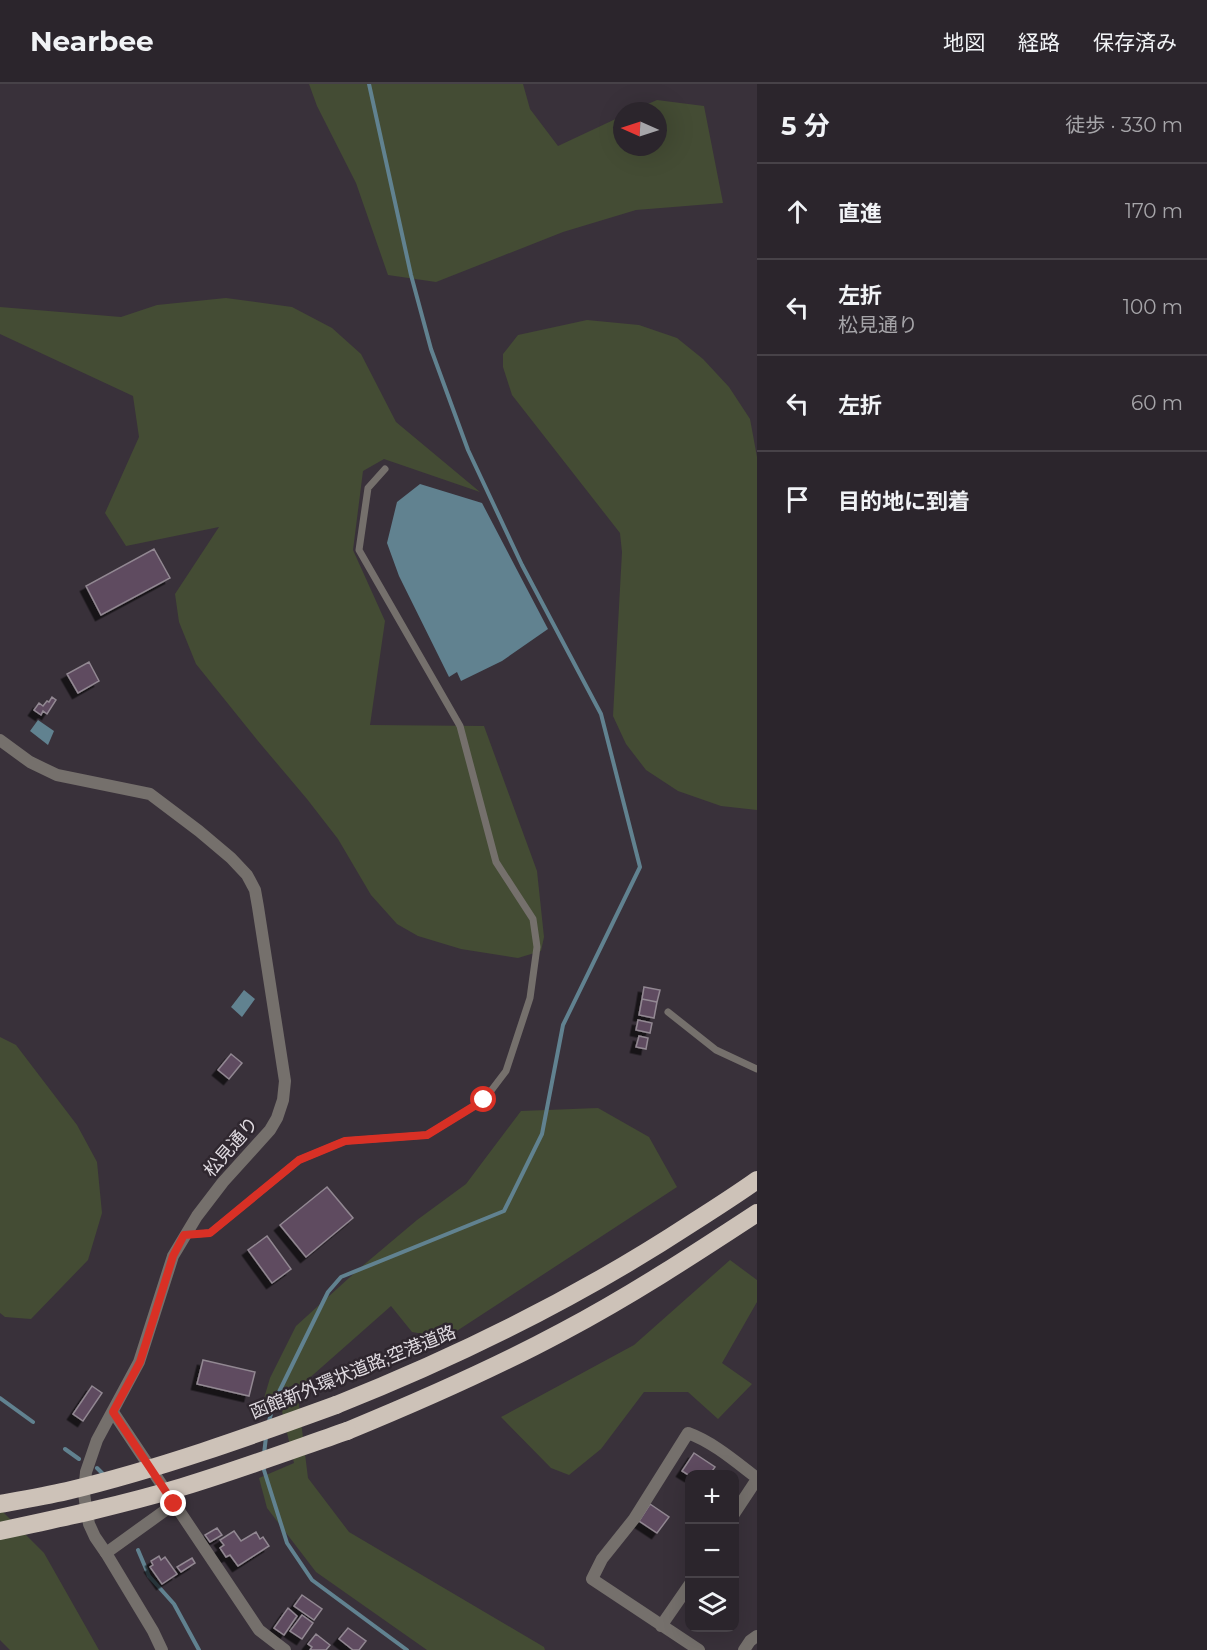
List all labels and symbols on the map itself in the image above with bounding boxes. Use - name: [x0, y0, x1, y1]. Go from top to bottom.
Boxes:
- north arrow: [613, 102, 667, 156]
- route start: [470, 1086, 496, 1112]
- street label: 松見通り: [199, 1113, 263, 1181]
- street label: 函館新外環状道路;空港道路: [247, 1321, 459, 1423]
- route end: [160, 1490, 186, 1516]

